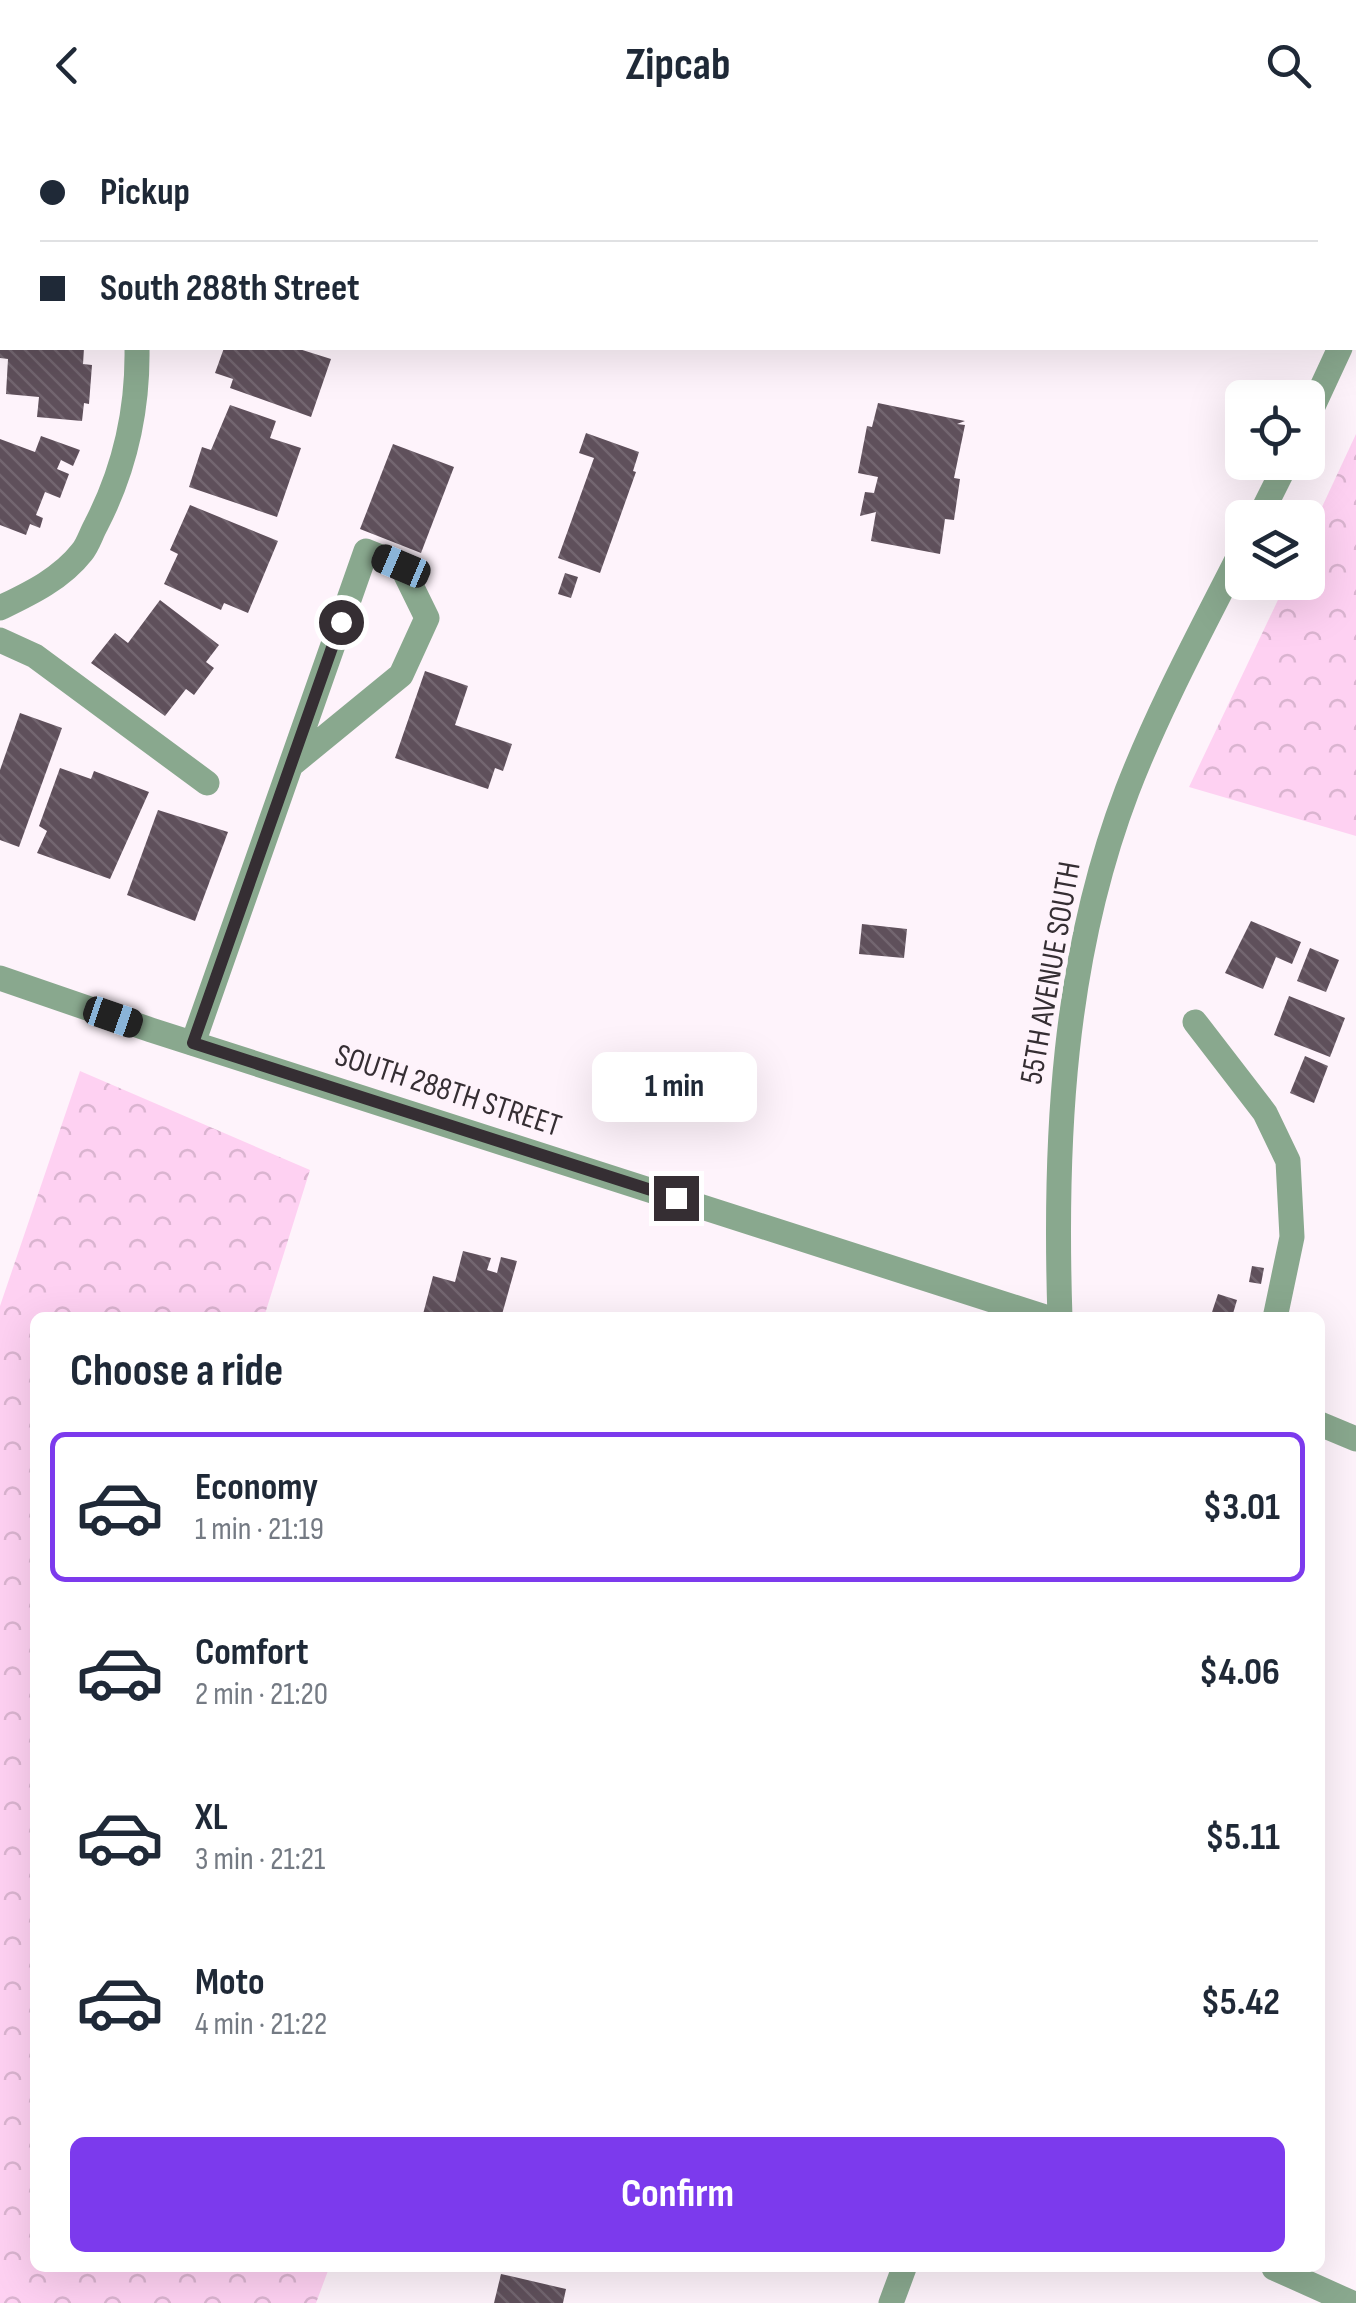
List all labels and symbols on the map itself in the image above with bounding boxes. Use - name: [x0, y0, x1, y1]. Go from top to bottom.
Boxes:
- car: [368, 540, 434, 592]
- route start: [319, 600, 364, 645]
- street label: 55TH AVENUE SOUTH: [1012, 859, 1090, 1087]
- car: [80, 993, 146, 1041]
- street label: SOUTH 288TH STREET: [330, 1036, 566, 1146]
- callout: 1 min: [594, 1053, 758, 1123]
- route end: [654, 1176, 699, 1221]

